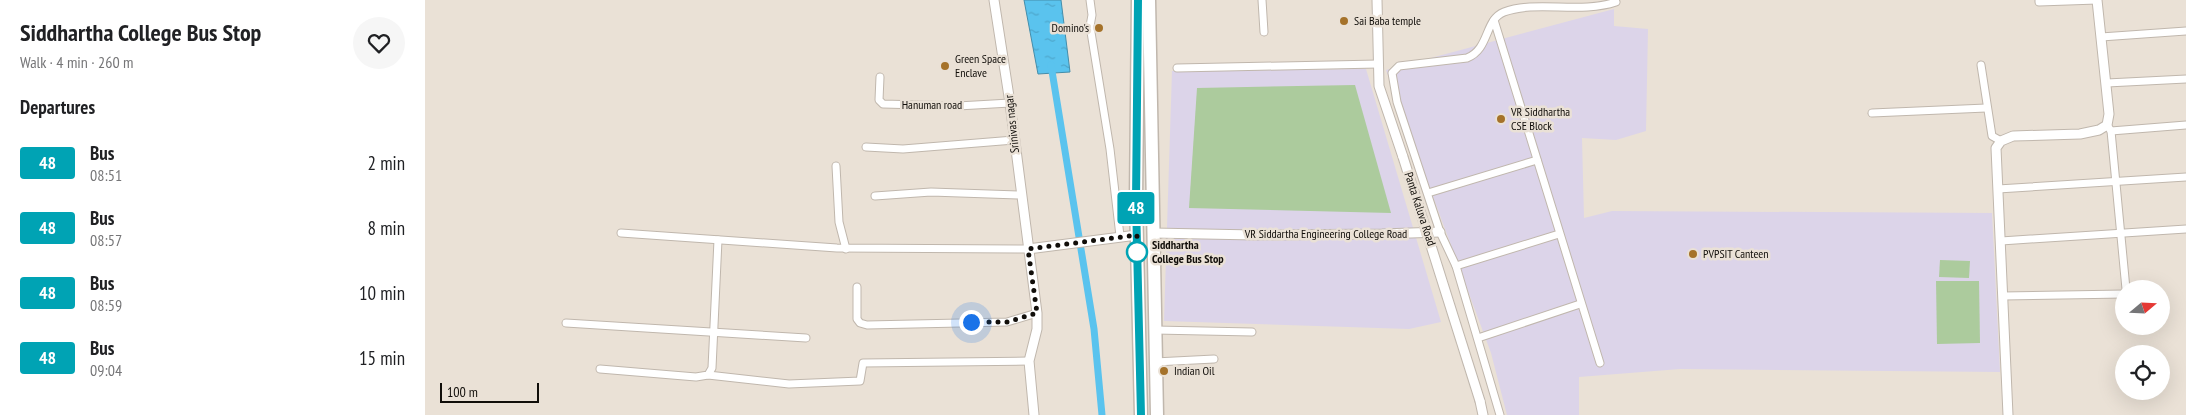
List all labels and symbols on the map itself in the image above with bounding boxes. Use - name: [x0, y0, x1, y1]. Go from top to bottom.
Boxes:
- place label: Sai Baba temple: [1354, 13, 1421, 28]
- marker: Sai Baba temple: [1338, 15, 1350, 27]
- place label: Domino's: [1052, 20, 1089, 35]
- marker: Domino's: [1093, 22, 1105, 34]
- place label: Green Space Enclave: [955, 51, 1006, 80]
- marker: Green Space Enclave: [939, 60, 951, 72]
- street label: Srinivas nagar: [1001, 94, 1022, 154]
- street label: Hanuman road: [902, 97, 962, 112]
- place label: VR Siddhartha CSE Block: [1510, 104, 1570, 133]
- marker: VR Siddhartha CSE Block: [1495, 113, 1507, 125]
- street label: Panta Kaluva Road: [1401, 170, 1439, 248]
- line badge: 48: [1113, 192, 1159, 224]
- street label: VR Siddartha Engineering College Road: [1244, 226, 1407, 241]
- place label: Siddhartha College Bus Stop: [1152, 237, 1224, 266]
- marker: Siddhartha College Bus Stop: [1126, 241, 1148, 263]
- place label: PVPSIT Canteen: [1703, 246, 1769, 261]
- marker: PVPSIT Canteen: [1687, 248, 1699, 260]
- north arrow: [2115, 280, 2170, 335]
- your location: [959, 310, 984, 335]
- place label: Indian Oil: [1174, 363, 1215, 378]
- marker: Indian Oil: [1158, 365, 1170, 377]
- scale bar: [440, 380, 539, 403]

